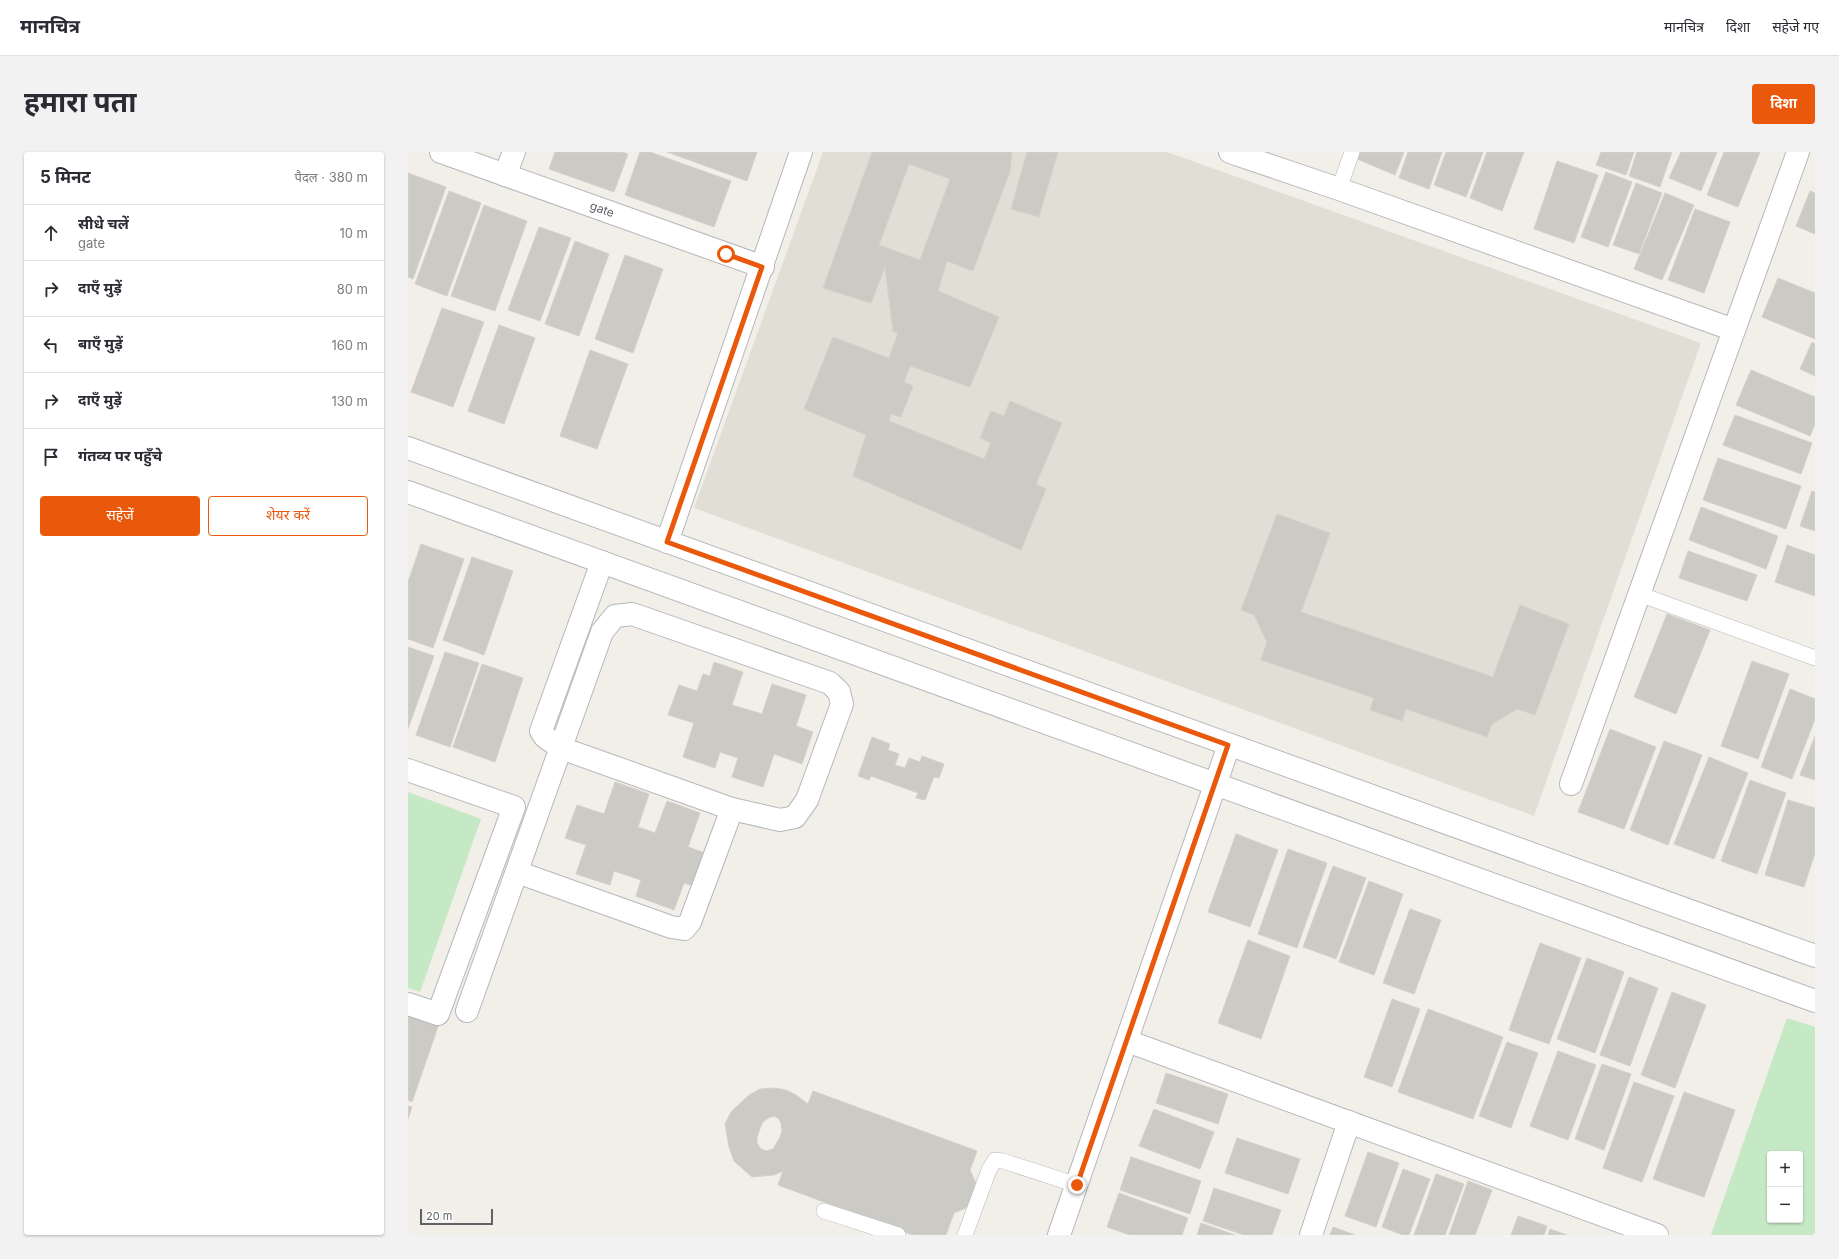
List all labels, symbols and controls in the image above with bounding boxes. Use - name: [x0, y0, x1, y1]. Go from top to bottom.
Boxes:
- text: मानचित्र: [20, 15, 80, 38]
- text: मानचित्र: [1664, 18, 1704, 35]
- text: दिशा: [1726, 18, 1750, 35]
- text: सहेजे गए: [1772, 18, 1819, 35]
- button: दिशा: [1752, 84, 1815, 124]
- text: हमारा पता: [24, 85, 136, 119]
- text: 5 मिनट: [40, 167, 91, 187]
- text: पैदल · 380 m: [295, 169, 368, 185]
- street label: gate: [588, 198, 616, 220]
- text: सीधे चलें: [78, 214, 129, 233]
- icon: ahead: [40, 222, 62, 244]
- text: 10 m: [339, 225, 368, 241]
- text: gate: [78, 235, 105, 251]
- route start: [717, 245, 735, 263]
- icon: right: [40, 278, 62, 300]
- text: दाएँ मुड़ें: [78, 278, 122, 297]
- text: 80 m: [337, 281, 368, 297]
- icon: left: [40, 334, 62, 356]
- text: बाएँ मुड़ें: [78, 334, 123, 353]
- text: 160 m: [331, 337, 368, 353]
- icon: right: [40, 390, 62, 412]
- text: दाएँ मुड़ें: [78, 390, 122, 409]
- text: 130 m: [331, 393, 368, 409]
- icon: arrive: [40, 446, 62, 468]
- text: गंतव्य पर पहुँचे: [78, 446, 162, 465]
- button: सहेजें: [40, 496, 200, 536]
- button: शेयर करें: [208, 496, 368, 536]
- map controls: [1767, 1151, 1803, 1223]
- button: +: [1767, 1151, 1803, 1187]
- route end: [1068, 1176, 1086, 1194]
- button: −: [1767, 1187, 1803, 1223]
- scale bar: [420, 1207, 493, 1226]
- text: 20 m: [426, 1209, 452, 1223]

